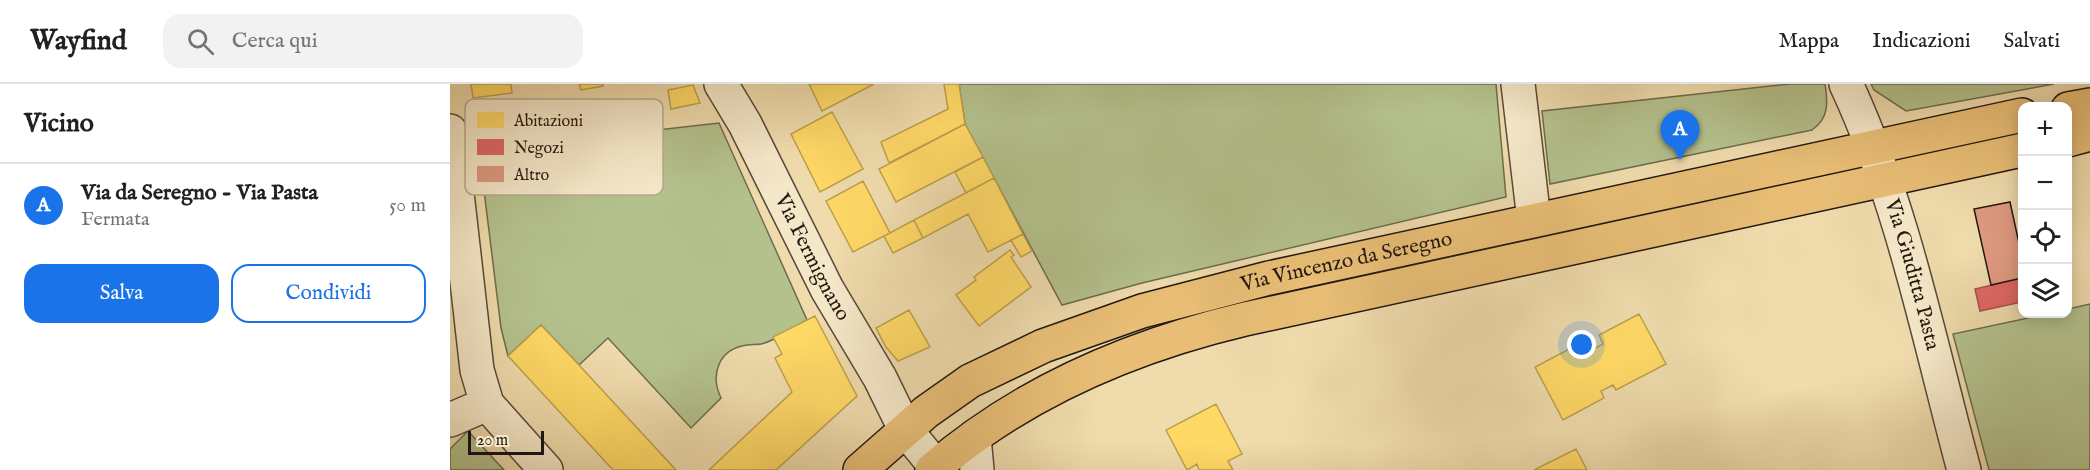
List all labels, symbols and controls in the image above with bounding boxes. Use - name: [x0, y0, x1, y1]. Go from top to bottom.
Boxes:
- search box: [163, 14, 583, 68]
- text: Wayfind: [30, 24, 127, 59]
- icon: search: [184, 25, 217, 58]
- text: Cerca qui: [232, 27, 318, 55]
- text: Mappa: [1779, 28, 1839, 55]
- text: Indicazioni: [1872, 28, 1971, 55]
- text: Salvati: [2004, 28, 2060, 55]
- legend: [465, 99, 663, 195]
- map controls: [2018, 102, 2072, 318]
- button: +: [2018, 102, 2072, 156]
- text: Vicino: [24, 107, 94, 140]
- pin: A: [1660, 110, 1700, 160]
- text: Abitazioni: [513, 112, 583, 132]
- text: Negozi: [514, 139, 564, 159]
- button: −: [2018, 156, 2072, 210]
- text: Altro: [513, 166, 550, 186]
- text: Via da Seregno - Via Pasta: [81, 179, 318, 207]
- street label: Via Fermignano: [768, 188, 856, 326]
- text: A: [37, 193, 50, 218]
- text: 50 m: [389, 193, 426, 218]
- street label: Via Giuditta Pasta: [1878, 195, 1946, 354]
- text: Fermata: [81, 207, 150, 232]
- button: locate: [2018, 210, 2072, 264]
- street label: Via Vincenzo da Seregno: [1237, 225, 1455, 299]
- button: Salva: [24, 264, 219, 323]
- button: Condividi: [231, 264, 426, 323]
- button: layers: [2018, 264, 2072, 318]
- your location: [1567, 330, 1596, 359]
- scale bar: [468, 428, 544, 456]
- text: 20 m: [477, 431, 508, 451]

